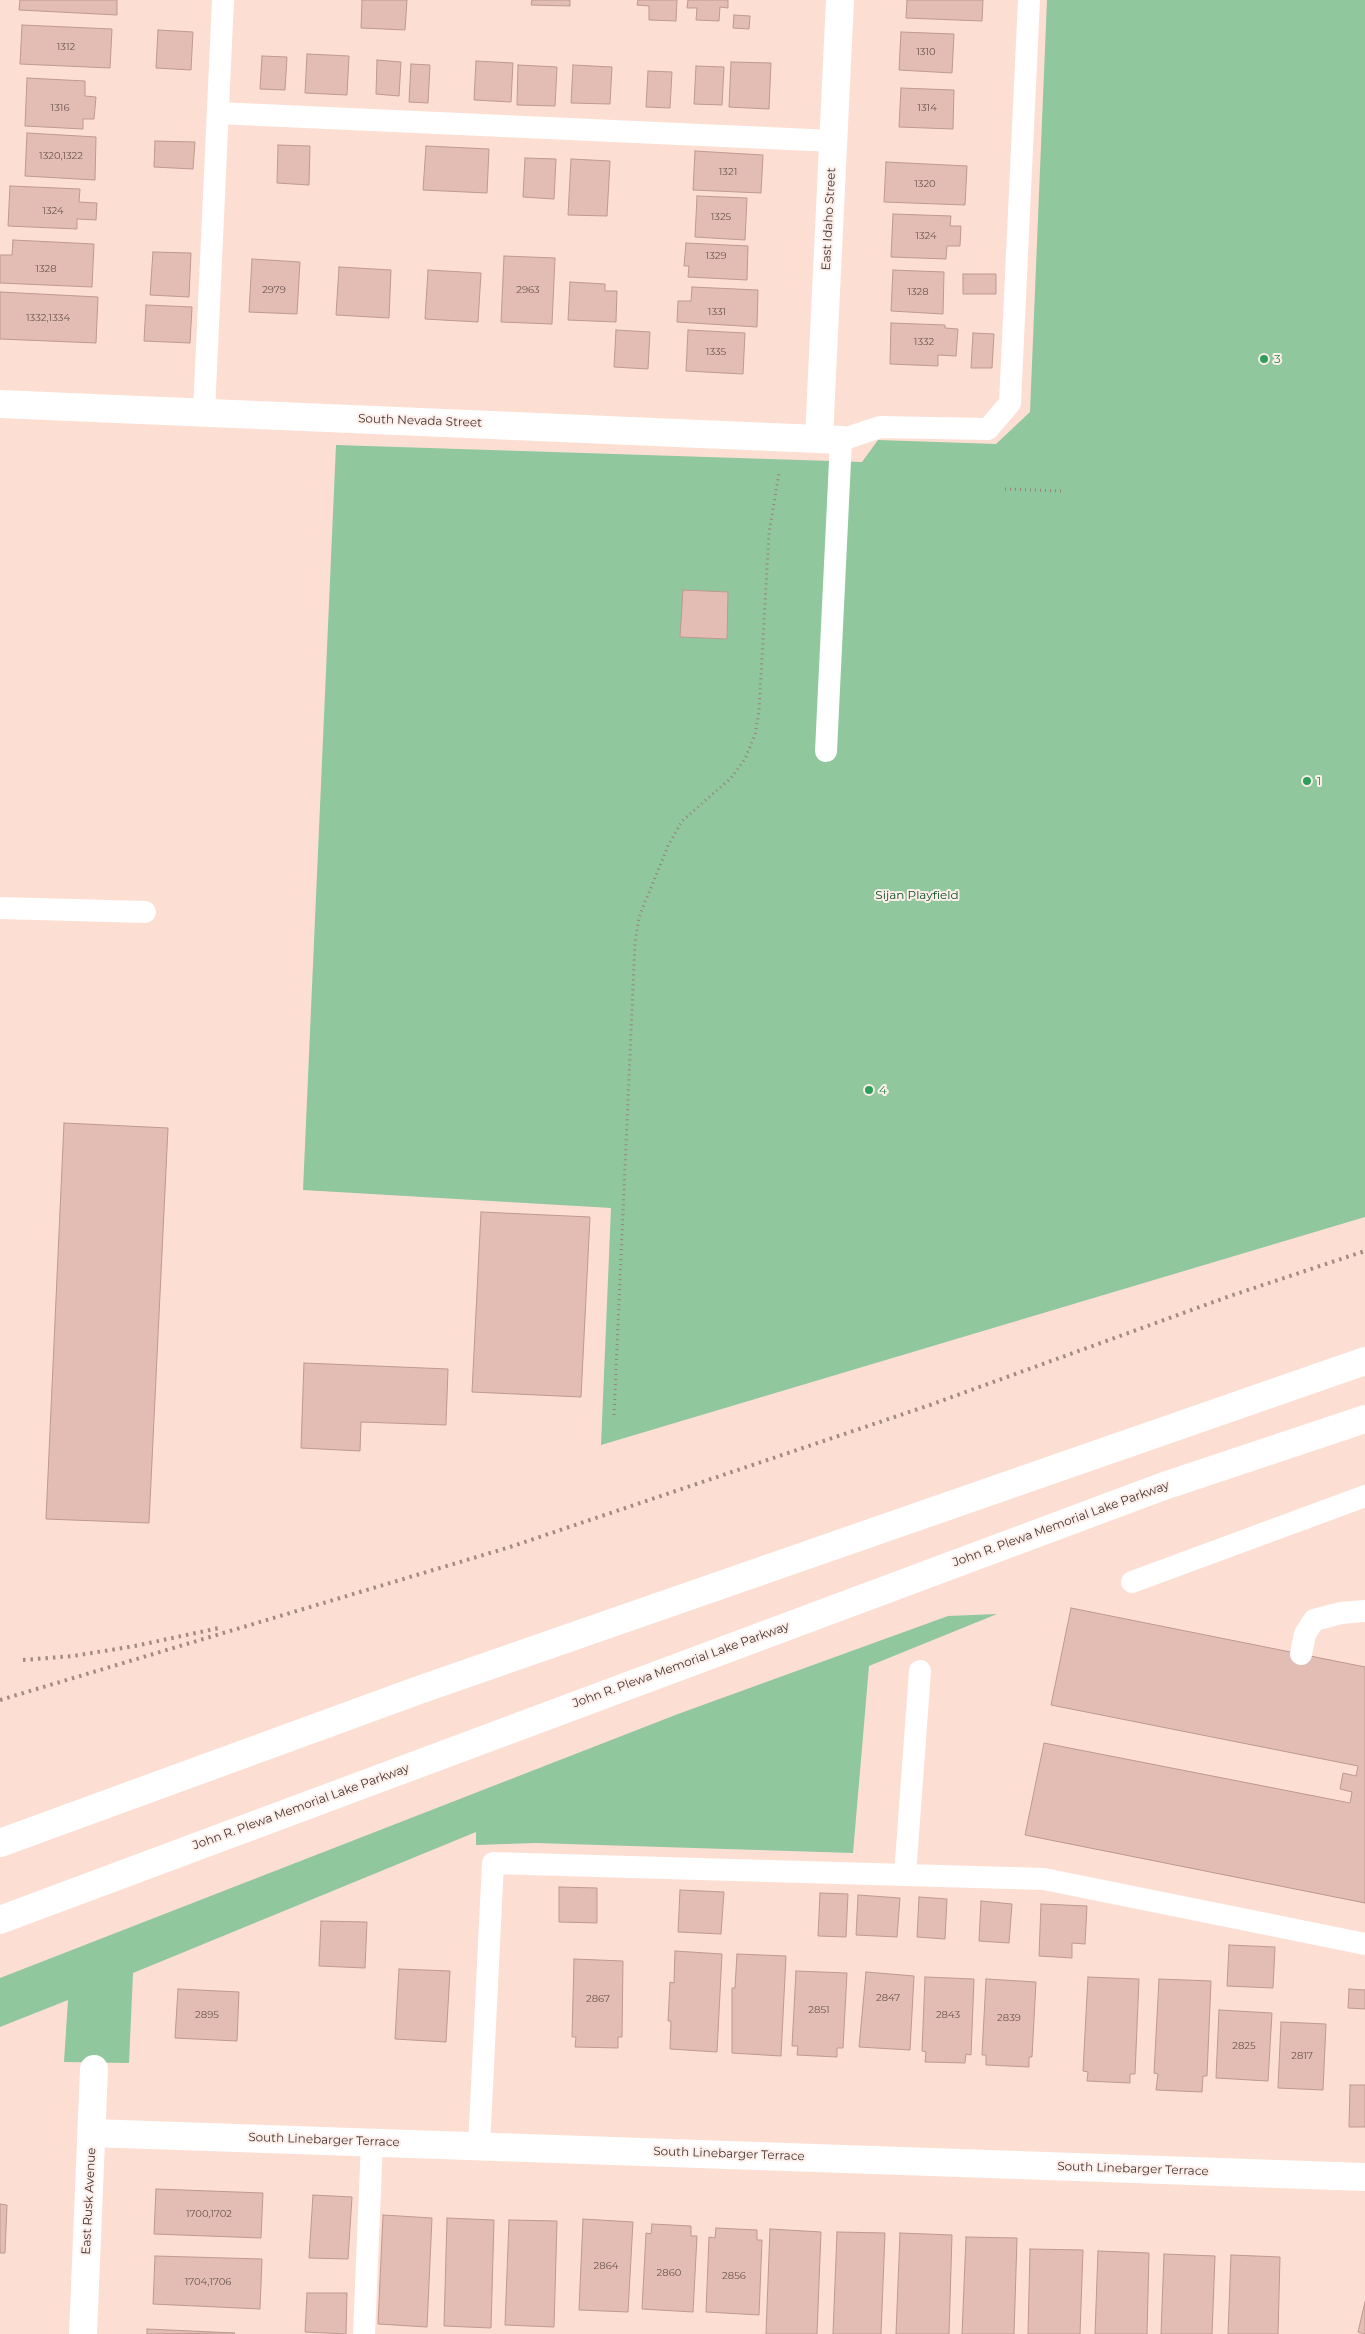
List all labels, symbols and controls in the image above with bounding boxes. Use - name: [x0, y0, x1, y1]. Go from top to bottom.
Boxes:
- house number: 1312: [57, 41, 75, 53]
- house number: 1310: [916, 46, 936, 58]
- house number: 1316: [51, 102, 69, 114]
- house number: 1314: [917, 102, 937, 114]
- house number: 1320,1322: [39, 150, 83, 162]
- house number: 1321: [719, 166, 737, 178]
- street label: East Idaho Street: [819, 167, 839, 271]
- house number: 1320: [914, 178, 936, 190]
- house number: 1324: [42, 205, 64, 217]
- house number: 1325: [711, 211, 731, 223]
- house number: 1324: [915, 230, 937, 242]
- house number: 1329: [706, 250, 726, 262]
- house number: 1328: [35, 263, 57, 275]
- house number: 2979: [262, 284, 286, 296]
- house number: 2963: [516, 284, 540, 296]
- house number: 1328: [907, 286, 929, 298]
- house number: 1331: [708, 306, 726, 318]
- house number: 1332,1334: [26, 312, 70, 324]
- house number: 1332: [914, 336, 934, 348]
- house number: 1335: [706, 346, 726, 358]
- place label: 3: [1274, 352, 1281, 366]
- marker: 3: [1258, 353, 1270, 365]
- street label: South Nevada Street: [358, 412, 482, 430]
- place label: 1: [1317, 774, 1321, 788]
- marker: 1: [1301, 775, 1313, 787]
- park label: Sijan Playfield: [875, 888, 959, 902]
- place label: 4: [879, 1083, 887, 1097]
- marker: 4: [863, 1084, 875, 1096]
- street label: John R. Plewa Memorial Lake Parkway: [951, 1478, 1171, 1570]
- street label: John R. Plewa Memorial Lake Parkway: [571, 1619, 791, 1711]
- street label: John R. Plewa Memorial Lake Parkway: [191, 1761, 411, 1853]
- house number: 2847: [876, 1992, 900, 2004]
- house number: 2867: [586, 1993, 610, 2005]
- house number: 2851: [808, 2004, 830, 2016]
- house number: 2895: [195, 2009, 219, 2021]
- house number: 2843: [936, 2009, 960, 2021]
- house number: 2839: [997, 2012, 1021, 2024]
- house number: 2825: [1232, 2040, 1256, 2052]
- house number: 2817: [1291, 2050, 1313, 2062]
- street label: South Linebarger Terrace: [248, 2130, 400, 2150]
- street label: South Linebarger Terrace: [653, 2144, 805, 2164]
- street label: East Rusk Avenue: [79, 2147, 99, 2255]
- street label: South Linebarger Terrace: [1057, 2159, 1209, 2179]
- house number: 1700,1702: [186, 2208, 232, 2220]
- house number: 2864: [594, 2260, 618, 2272]
- house number: 2860: [657, 2267, 681, 2279]
- house number: 2856: [722, 2270, 746, 2282]
- house number: 1704,1706: [185, 2276, 231, 2288]

